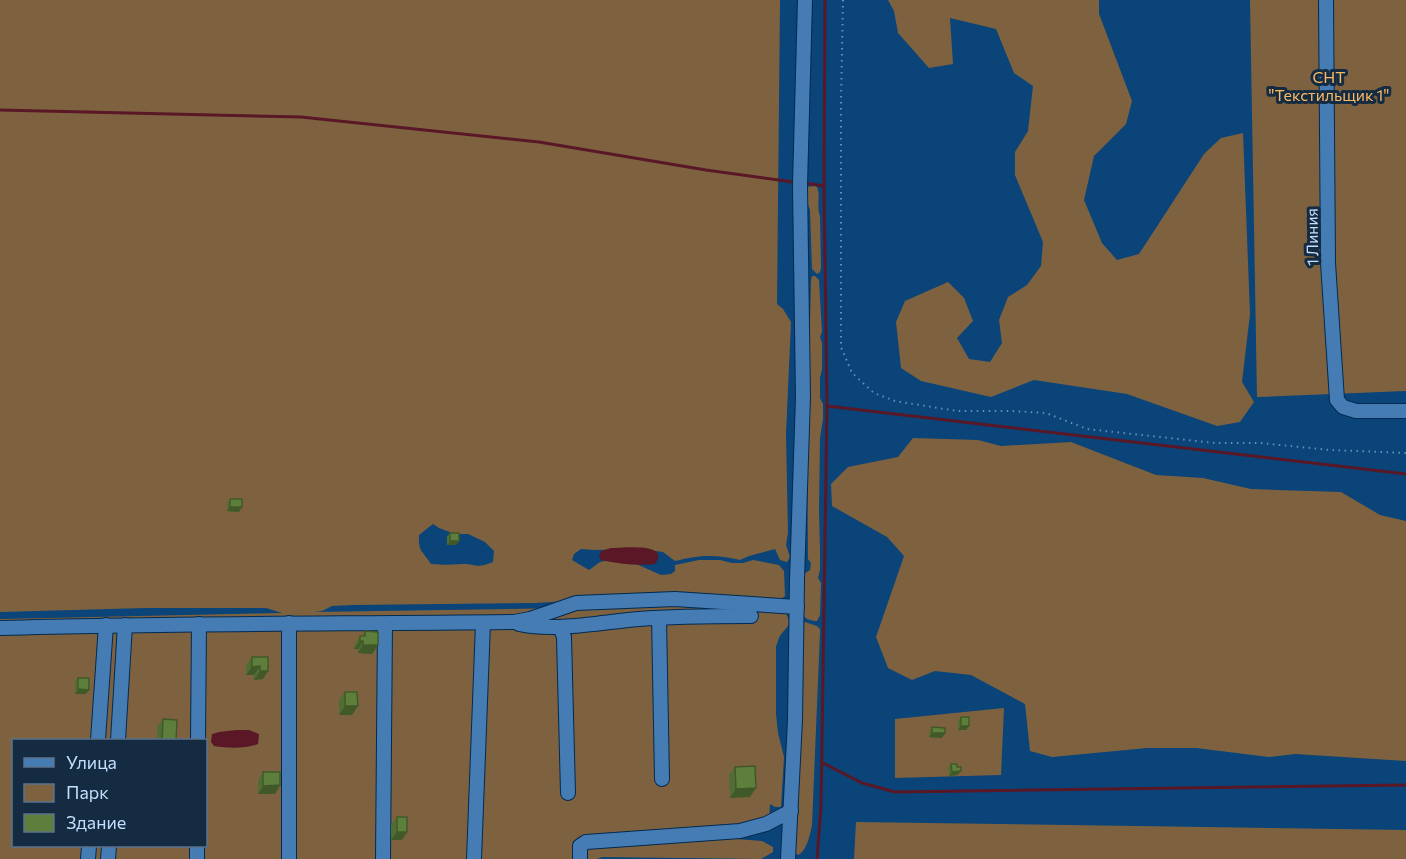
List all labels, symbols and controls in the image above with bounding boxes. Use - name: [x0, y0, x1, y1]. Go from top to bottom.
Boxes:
- park label: СНТ "Текстильщик 1": [1269, 67, 1389, 104]
- street label: 1 Линия: [1301, 208, 1322, 266]
- legend: [12, 739, 207, 847]
- text: Улица: [66, 751, 117, 773]
- text: Парк: [66, 781, 109, 803]
- text: Здание: [66, 811, 126, 833]

